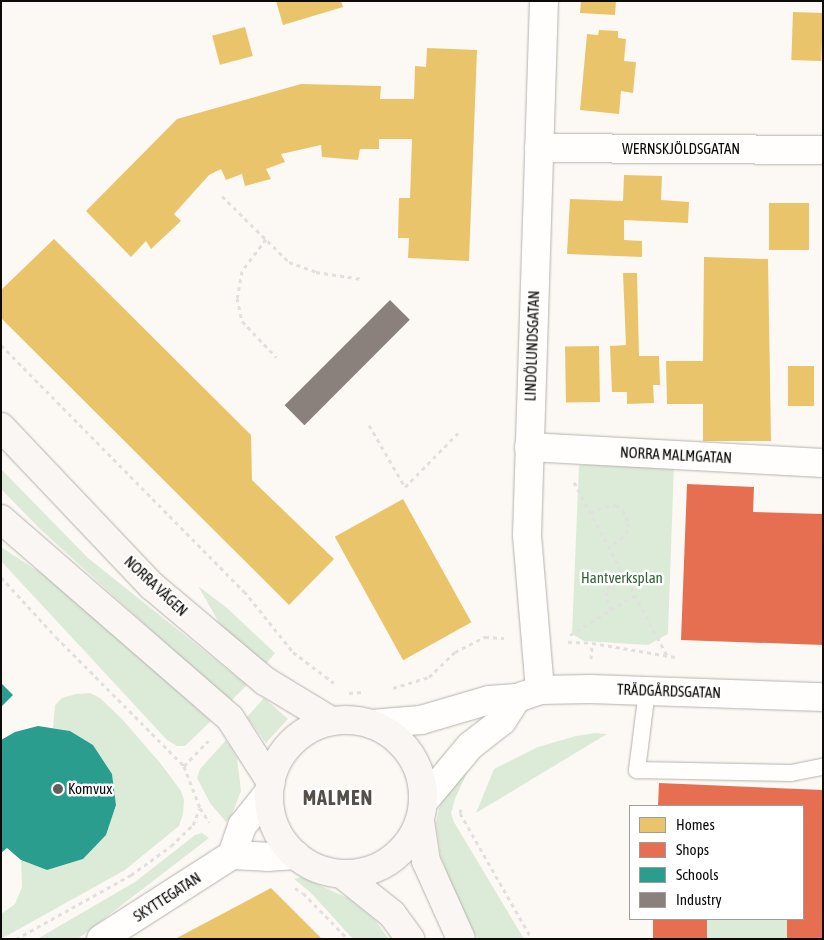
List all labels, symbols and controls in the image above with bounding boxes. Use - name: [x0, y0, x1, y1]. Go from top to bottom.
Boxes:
- street label: WERNSKJÖLDSGATAN: [622, 140, 740, 158]
- street label: LINDÖLUNDSGATAN: [521, 290, 543, 402]
- street label: NORRA MALMGATAN: [620, 443, 732, 467]
- street label: NORRA VÄGEN: [121, 552, 191, 620]
- park label: Hantverksplan: [581, 569, 663, 587]
- street label: TRÄDGÅRDSGATAN: [617, 680, 721, 702]
- place label: Komvux: [68, 780, 112, 798]
- marker: Komvux: [52, 783, 64, 795]
- district label: MALMEN: [302, 785, 374, 809]
- legend: [629, 805, 804, 920]
- text: Homes: [676, 816, 715, 833]
- text: Shops: [676, 841, 709, 858]
- text: Schools: [676, 866, 719, 883]
- street label: SKYTTEGATAN: [130, 869, 204, 925]
- text: Industry: [676, 891, 722, 908]

